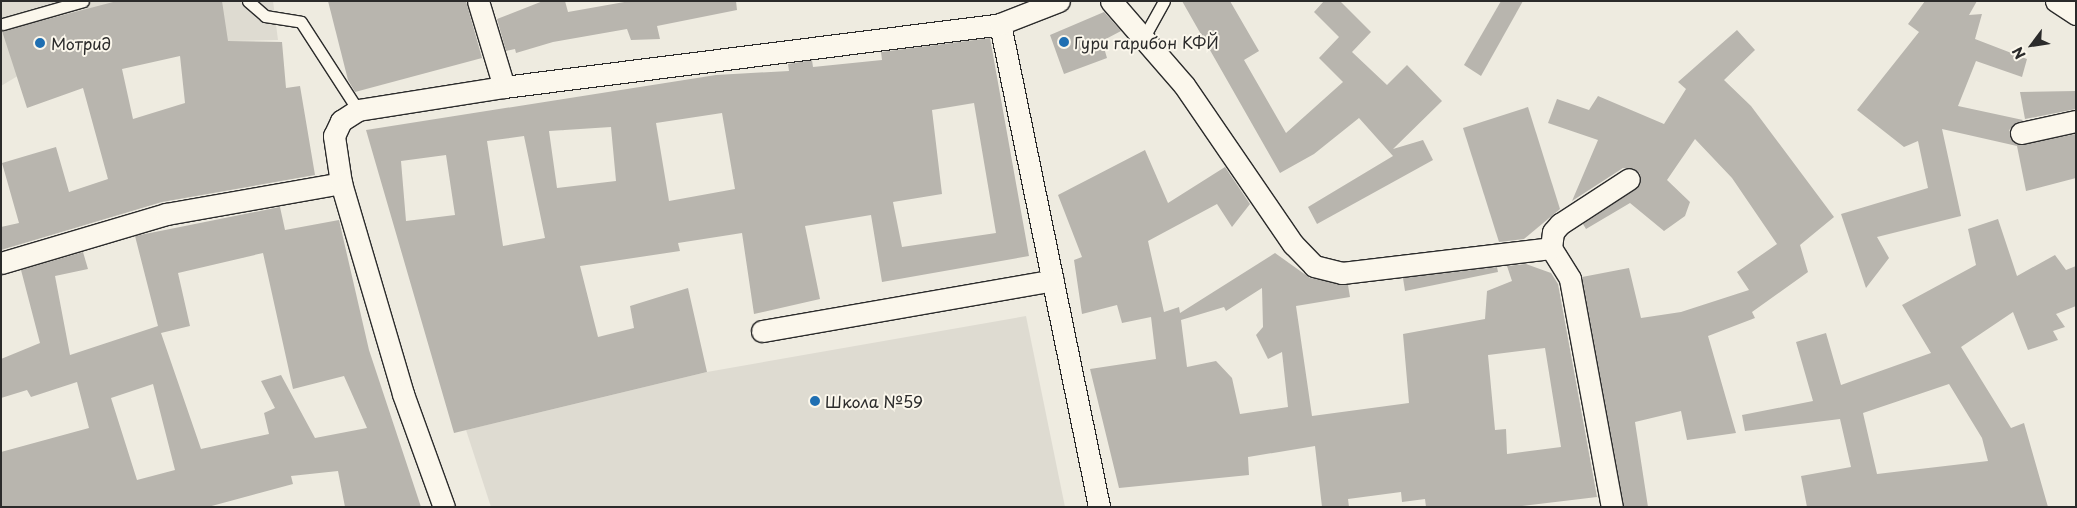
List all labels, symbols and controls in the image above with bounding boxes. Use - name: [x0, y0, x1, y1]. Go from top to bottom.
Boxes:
- north arrow: [2007, 20, 2057, 70]
- place label: Гури гарибон КФЙ: [1074, 32, 1219, 52]
- place label: Мотрид: [51, 33, 111, 53]
- marker: Мотрид: [33, 36, 47, 50]
- marker: Гури гарибон КФЙ: [1058, 36, 1070, 48]
- text: N: [2007, 43, 2031, 63]
- place label: Школа №59: [825, 391, 924, 411]
- marker: Школа №59: [809, 395, 821, 407]

